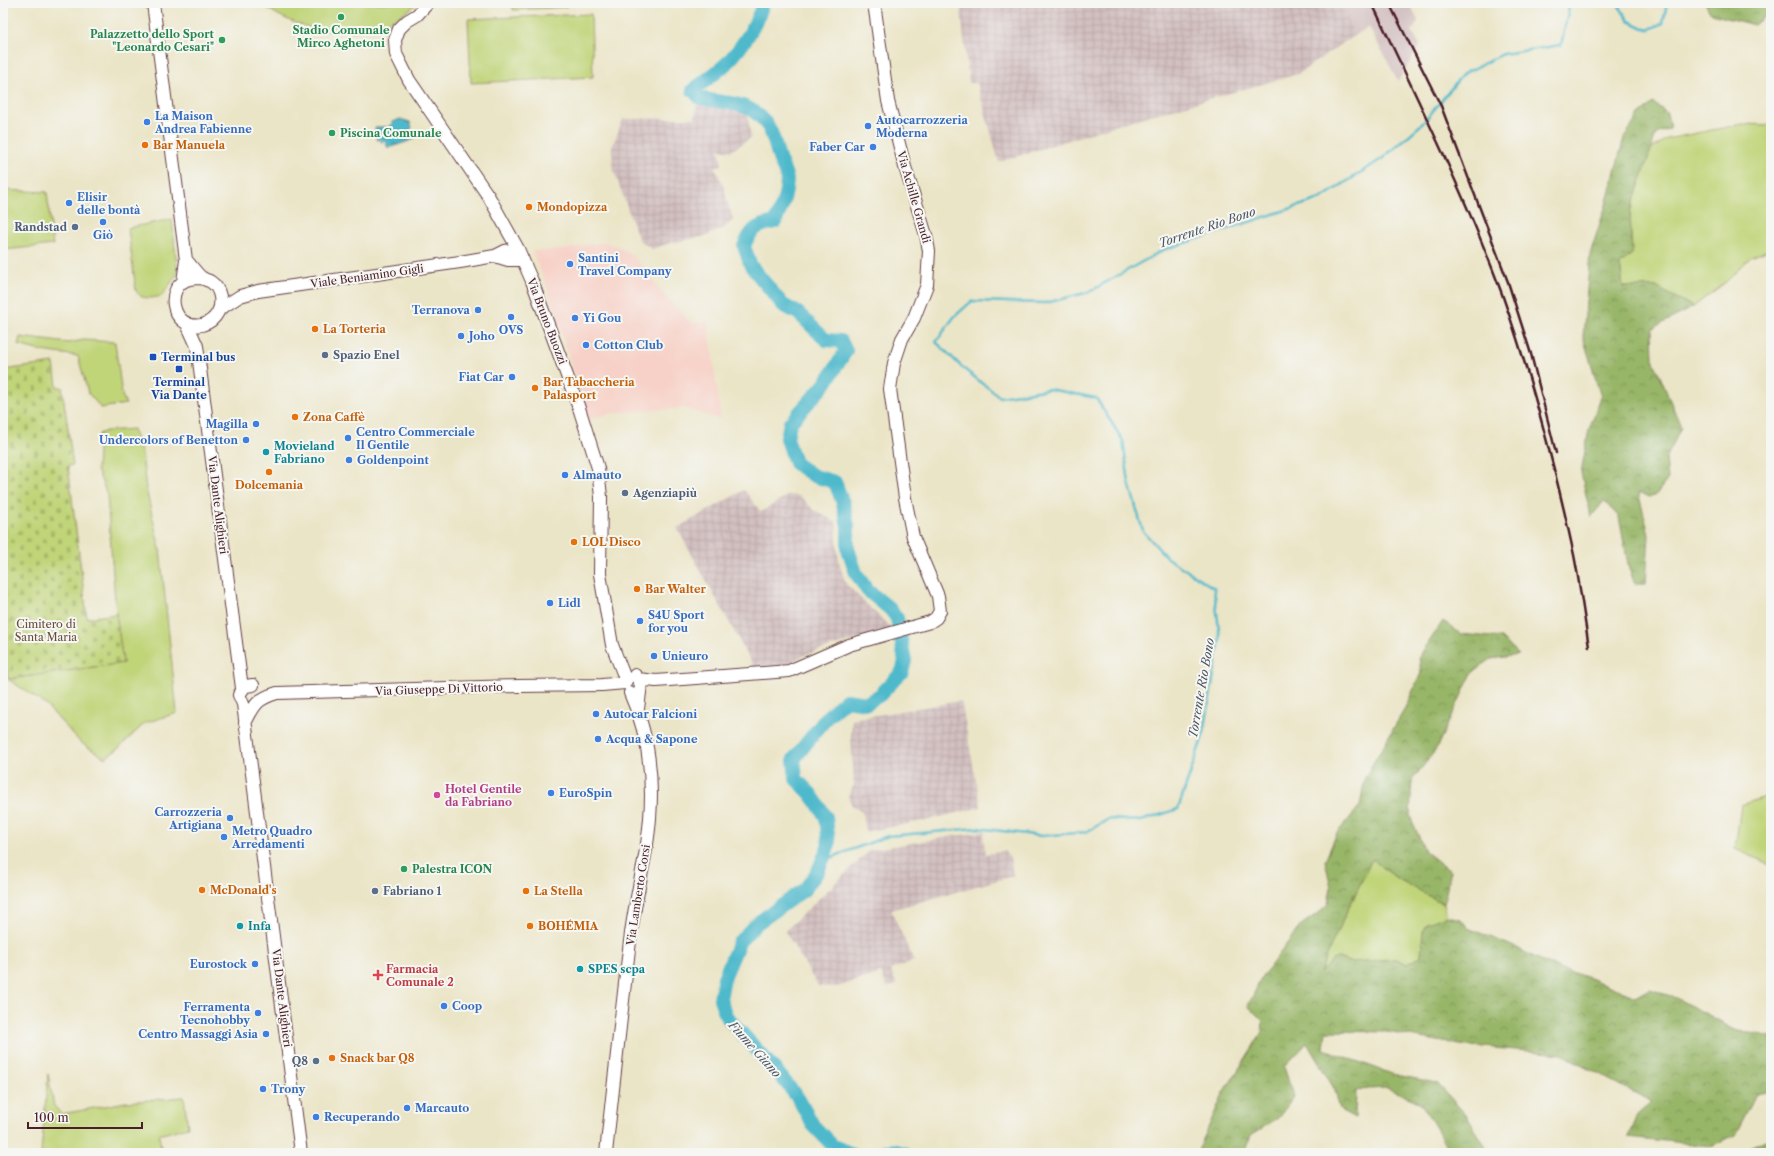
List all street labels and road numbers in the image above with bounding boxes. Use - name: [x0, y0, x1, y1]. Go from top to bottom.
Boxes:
- street label: Via Achille Grandi: [894, 148, 934, 245]
- street label: Viale Beniamino Gigli: [309, 261, 425, 291]
- street label: Via Bruno Buozzi: [524, 275, 570, 367]
- street label: Via Dante Alighieri: [205, 454, 231, 556]
- street label: Via Giuseppe Di Vittorio: [374, 680, 503, 698]
- street label: Via Lamberto Corsi: [623, 843, 653, 948]
- street label: Via Dante Alighieri: [269, 947, 295, 1049]

